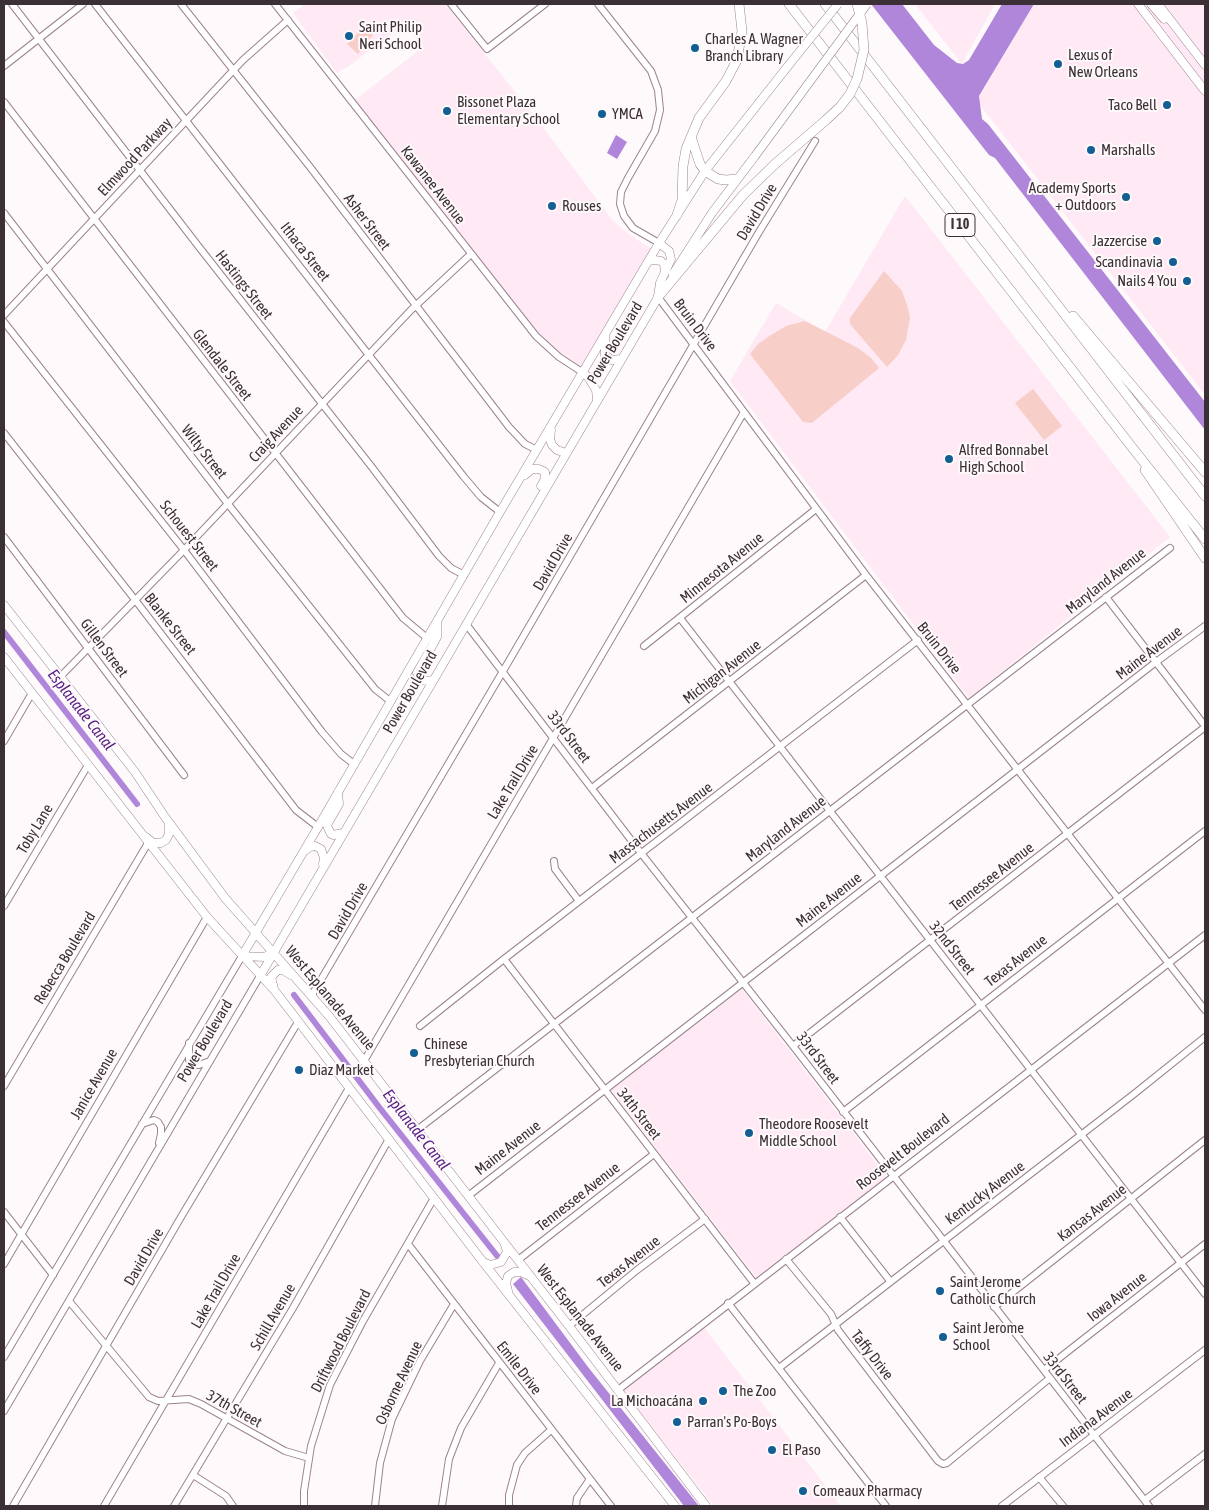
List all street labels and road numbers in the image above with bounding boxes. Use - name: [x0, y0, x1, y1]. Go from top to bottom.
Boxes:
- street label: Elmwood Parkway: [94, 114, 176, 200]
- street label: Kawanee Avenue: [397, 142, 469, 228]
- street label: David Drive: [733, 180, 781, 244]
- street label: Asher Street: [340, 190, 394, 254]
- road number: I 10: [945, 214, 975, 236]
- street label: Ithaca Street: [276, 219, 334, 285]
- street label: Hastings Street: [211, 247, 277, 323]
- street label: Bruin Drive: [670, 295, 720, 355]
- street label: Power Boulevard: [583, 299, 647, 387]
- street label: Glendale Street: [189, 326, 255, 404]
- street label: Craig Avenue: [245, 402, 307, 466]
- street label: Wilty Street: [177, 421, 231, 483]
- street label: Schouest Street: [156, 497, 222, 575]
- street label: Minnesota Avenue: [677, 529, 767, 607]
- street label: David Drive: [529, 530, 577, 594]
- street label: Maryland Avenue: [1062, 544, 1150, 618]
- street label: Blanke Street: [140, 590, 200, 658]
- street label: Gillen Street: [76, 615, 132, 681]
- street label: Bruin Drive: [913, 619, 965, 677]
- street label: Maine Avenue: [1112, 622, 1186, 684]
- street label: Michigan Avenue: [680, 636, 764, 708]
- street label: Power Boulevard: [379, 647, 441, 737]
- street label: 33rd Street: [544, 707, 594, 767]
- street label: Lake Trail Drive: [484, 742, 542, 822]
- street label: Massachusetts Avenue: [606, 778, 716, 868]
- street label: Maryland Avenue: [742, 792, 830, 866]
- street label: Toby Lane: [13, 801, 57, 857]
- street label: Tennessee Avenue: [946, 839, 1038, 915]
- street label: Maine Avenue: [793, 869, 865, 931]
- street label: David Drive: [324, 879, 372, 943]
- street label: Rebecca Boulevard: [30, 908, 100, 1008]
- street label: 32nd Street: [925, 917, 979, 979]
- street label: Texas Avenue: [981, 931, 1051, 991]
- street label: West Esplanade Avenue: [281, 942, 379, 1054]
- street label: Power Boulevard: [173, 997, 237, 1085]
- street label: 33rd Street: [793, 1028, 843, 1088]
- street label: Janice Avenue: [67, 1046, 121, 1122]
- street label: 34th Street: [613, 1085, 665, 1143]
- street label: Roosevelt Boulevard: [853, 1110, 953, 1194]
- street label: Maine Avenue: [472, 1117, 544, 1179]
- street label: Kentucky Avenue: [942, 1157, 1028, 1229]
- street label: Tennessee Avenue: [532, 1159, 624, 1235]
- street label: Kansas Avenue: [1054, 1181, 1130, 1245]
- street label: David Drive: [120, 1225, 168, 1289]
- street label: Texas Avenue: [594, 1232, 664, 1292]
- street label: Lake Trail Drive: [187, 1250, 245, 1332]
- street label: West Esplanade Avenue: [533, 1261, 627, 1375]
- street label: Iowa Avenue: [1084, 1268, 1150, 1326]
- street label: Schill Avenue: [247, 1280, 299, 1354]
- street label: Driftwood Boulevard: [307, 1286, 375, 1396]
- street label: Taffy Drive: [847, 1327, 897, 1383]
- street label: Osborne Avenue: [372, 1338, 426, 1428]
- street label: Emile Drive: [493, 1338, 545, 1398]
- street label: 33rd Street: [1039, 1349, 1091, 1407]
- street label: Indiana Avenue: [1056, 1385, 1136, 1451]
- street label: 37th Street: [203, 1386, 265, 1432]

